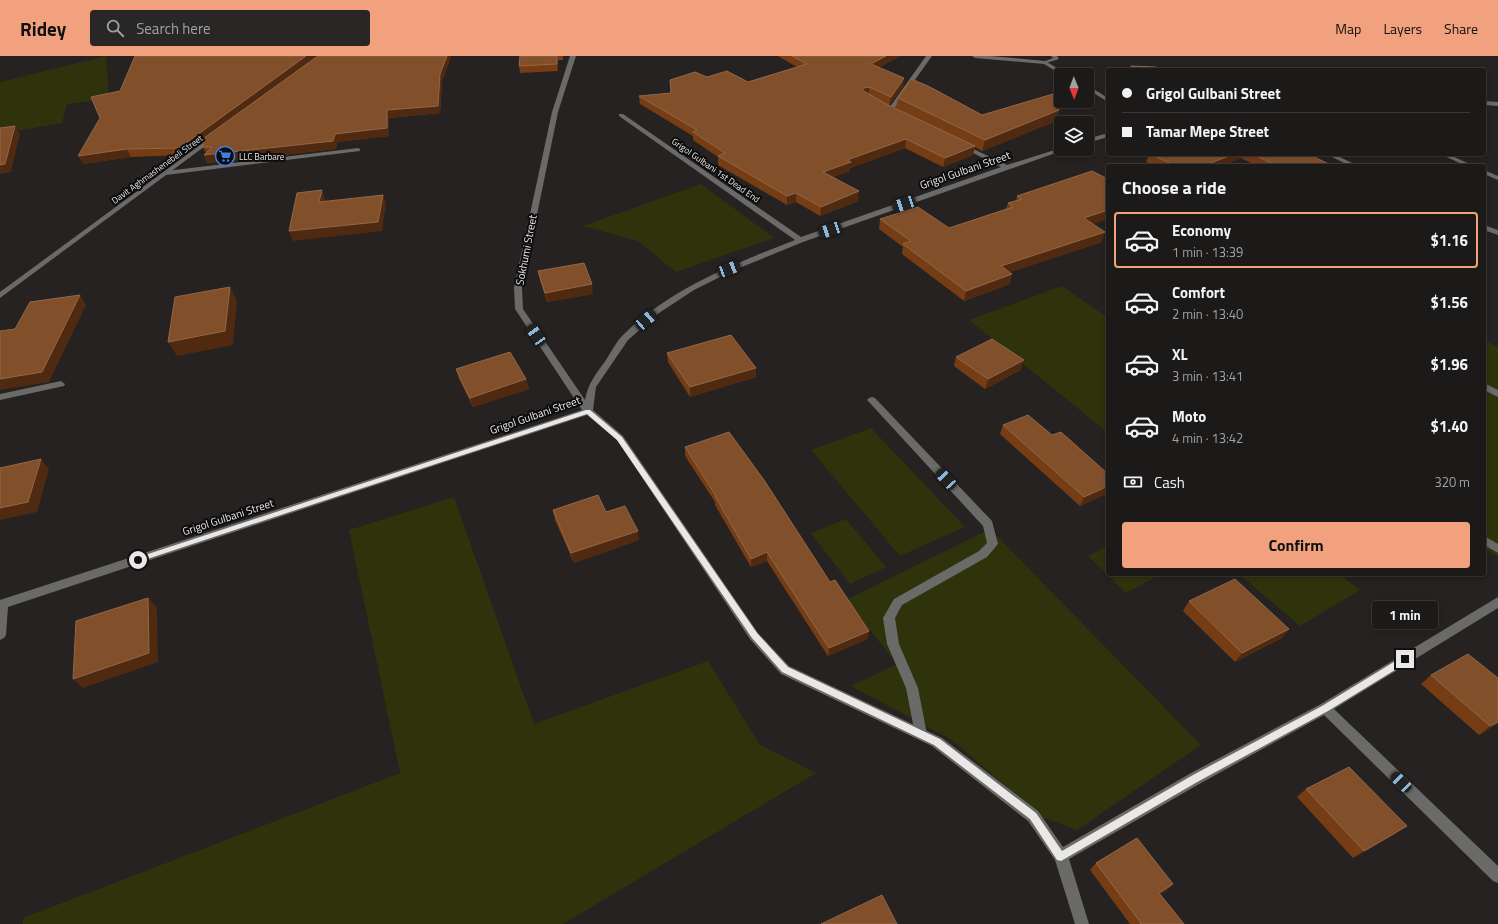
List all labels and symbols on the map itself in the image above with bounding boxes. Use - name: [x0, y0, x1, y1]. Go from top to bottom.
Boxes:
- north arrow: [1054, 68, 1094, 108]
- street label: Davit Aghmashenebeli Street: [109, 131, 206, 207]
- street label: Grigol Gulbani 1st Dead End: [669, 135, 763, 206]
- supermarket icon: LLC Barbare: [214, 145, 236, 167]
- street label: Grigol Gulbani Street: [917, 147, 1013, 193]
- place label: LLC Barbare: [239, 150, 285, 163]
- car: [891, 194, 917, 214]
- street label: Sokhumi Street: [511, 213, 541, 286]
- car: [817, 220, 843, 240]
- car: [716, 259, 742, 279]
- car: [633, 308, 659, 332]
- car: [524, 322, 548, 348]
- street label: Grigol Gulbani Street: [487, 392, 583, 438]
- car: [933, 466, 959, 492]
- street label: Grigol Gulbani Street: [180, 495, 276, 539]
- route start: [129, 551, 147, 569]
- callout: 1 min: [1372, 601, 1438, 629]
- route end: [1396, 650, 1414, 668]
- car: [1388, 769, 1414, 795]

